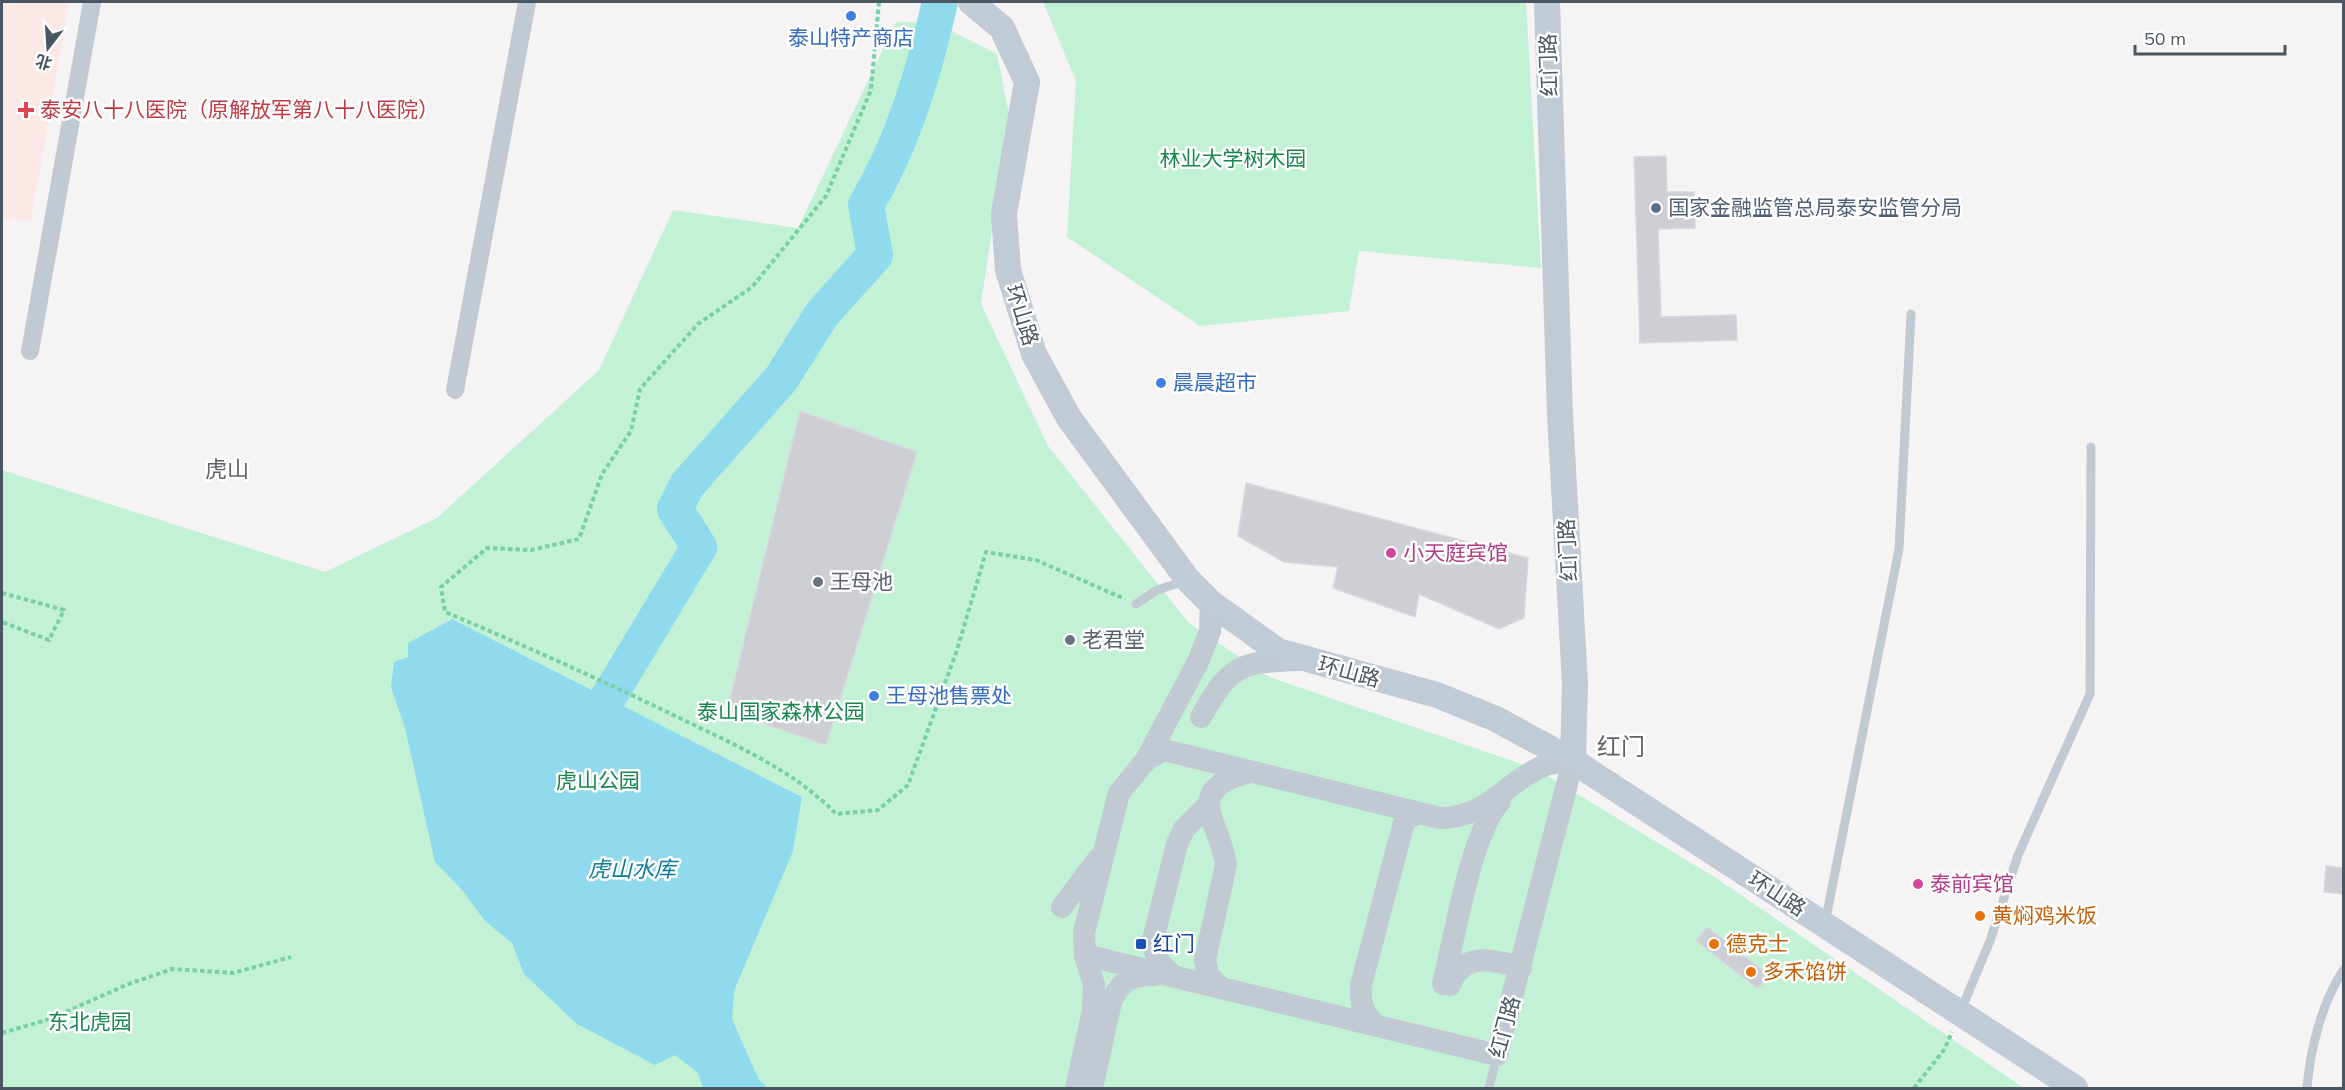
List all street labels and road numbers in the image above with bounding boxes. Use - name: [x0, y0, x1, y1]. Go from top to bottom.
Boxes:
- street label: 红门路: [1534, 33, 1562, 97]
- street label: 环山路: [1001, 281, 1045, 349]
- street label: 红门路: [1552, 518, 1582, 582]
- street label: 环山路: [1315, 650, 1383, 692]
- street label: 环山路: [1744, 865, 1811, 921]
- street label: 红门路: [1483, 993, 1525, 1061]

